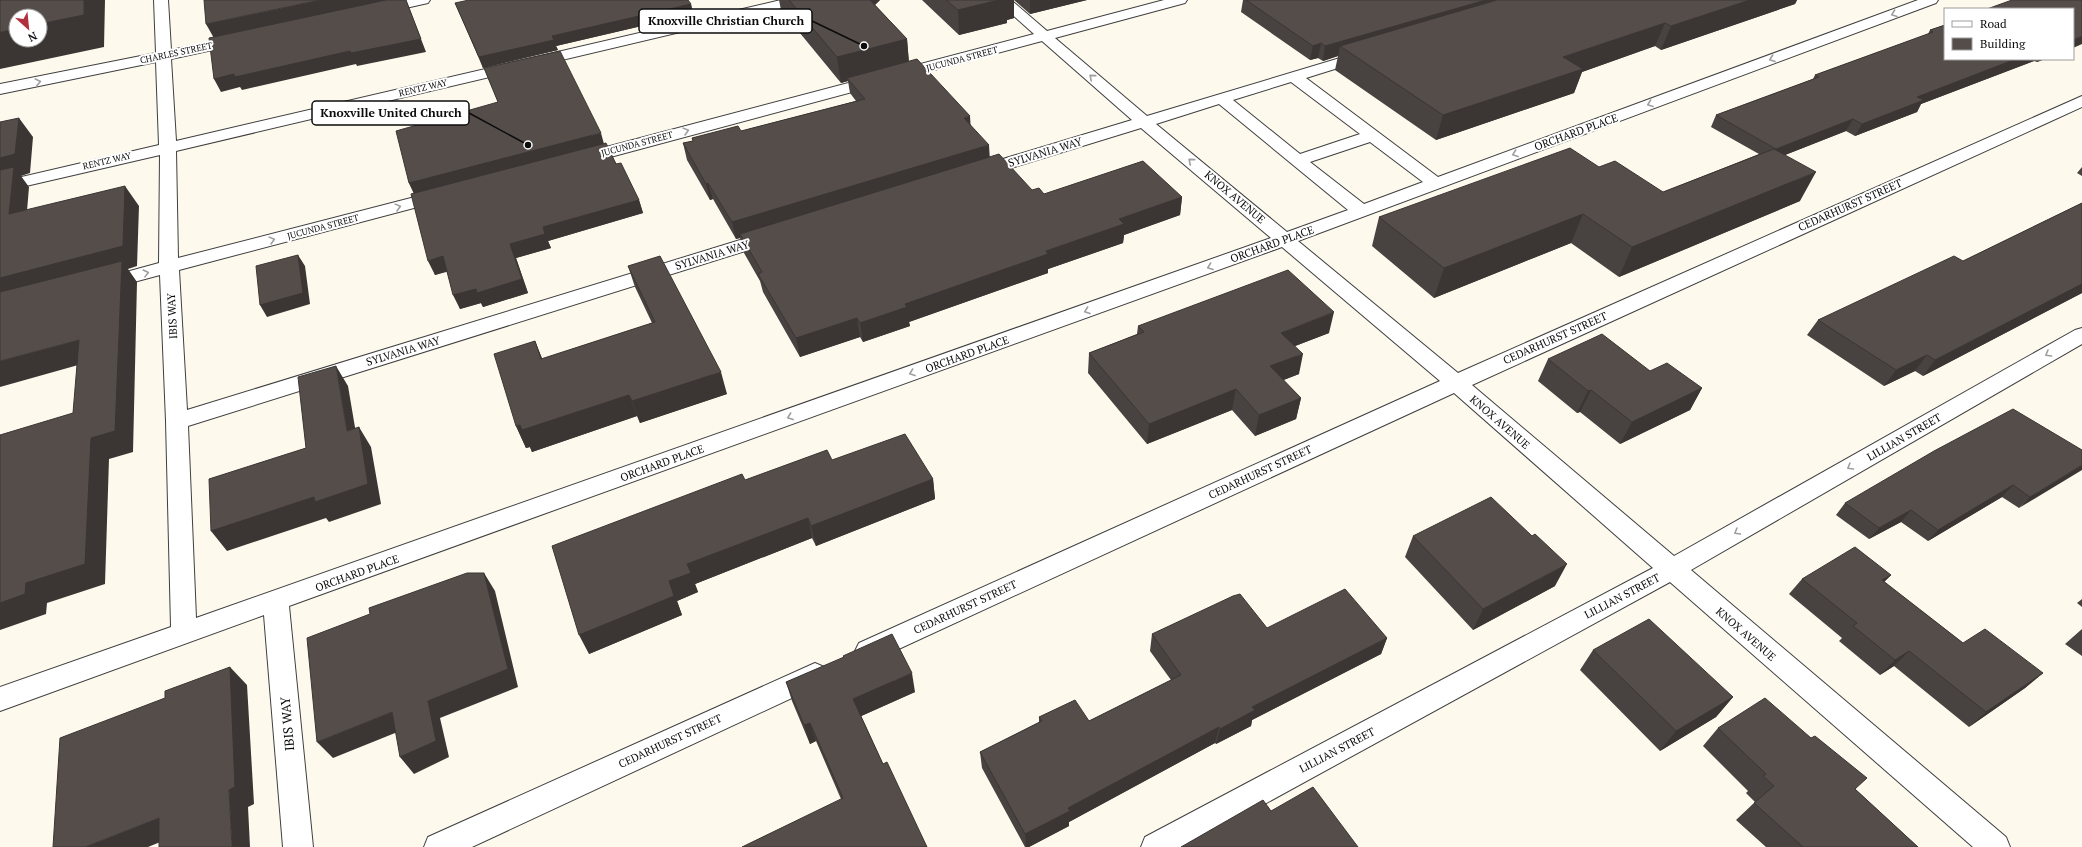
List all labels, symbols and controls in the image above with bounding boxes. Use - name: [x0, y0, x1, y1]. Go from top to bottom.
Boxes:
- north arrow: [8, 8, 48, 48]
- legend: [1944, 8, 2074, 60]
- callout: Knoxville Christian Church: [639, 9, 812, 33]
- one-way arrow: [1891, 9, 1898, 17]
- text: Knoxville Christian Church: [648, 13, 804, 28]
- text: Road: [1980, 16, 2007, 31]
- text: N: [25, 29, 39, 45]
- text: Building: [1980, 36, 2026, 51]
- street label: CHARLES STREET: [139, 39, 214, 67]
- street label: JUCUNDA STREET: [925, 44, 1000, 74]
- one-way arrow: [1769, 54, 1776, 62]
- one-way arrow: [1090, 74, 1097, 81]
- street label: RENTZ WAY: [398, 77, 449, 99]
- one-way arrow: [35, 78, 41, 86]
- one-way arrow: [1647, 100, 1654, 108]
- callout: Knoxville United Church: [312, 101, 469, 125]
- text: Knoxville United Church: [320, 105, 462, 120]
- street label: ORCHARD PLACE: [1532, 110, 1620, 154]
- one-way arrow: [682, 127, 689, 136]
- street label: JUCUNDA STREET: [600, 129, 675, 159]
- street label: SYLVANIA WAY: [1006, 134, 1085, 170]
- street label: RENTZ WAY: [82, 150, 133, 172]
- one-way arrow: [1512, 150, 1519, 158]
- one-way arrow: [1189, 159, 1196, 166]
- street label: KNOX AVENUE: [1202, 168, 1268, 226]
- street label: CEDARHURST STREET: [1796, 176, 1904, 234]
- one-way arrow: [394, 203, 401, 212]
- street label: JUCUNDA STREET: [286, 212, 361, 242]
- street label: ORCHARD PLACE: [1228, 222, 1316, 266]
- one-way arrow: [268, 236, 275, 245]
- street label: SYLVANIA WAY: [673, 237, 752, 273]
- one-way arrow: [1206, 262, 1213, 270]
- one-way arrow: [143, 269, 150, 278]
- street label: IBIS WAY: [164, 292, 180, 339]
- one-way arrow: [1084, 306, 1091, 314]
- street label: CEDARHURST STREET: [1501, 309, 1609, 367]
- street label: ORCHARD PLACE: [923, 332, 1011, 376]
- street label: SYLVANIA WAY: [364, 333, 443, 369]
- one-way arrow: [2045, 350, 2052, 357]
- one-way arrow: [909, 369, 916, 377]
- street label: KNOX AVENUE: [1467, 392, 1533, 452]
- street label: LILLIAN STREET: [1864, 410, 1944, 464]
- one-way arrow: [787, 413, 794, 421]
- street label: ORCHARD PLACE: [618, 441, 706, 485]
- street label: CEDARHURST STREET: [1206, 442, 1314, 502]
- one-way arrow: [1847, 463, 1854, 470]
- one-way arrow: [1734, 528, 1741, 535]
- street label: ORCHARD PLACE: [313, 551, 401, 595]
- street label: LILLIAN STREET: [1582, 570, 1662, 622]
- street label: CEDARHURST STREET: [911, 577, 1019, 637]
- street label: KNOX AVENUE: [1713, 604, 1779, 664]
- street label: IBIS WAY: [276, 696, 298, 752]
- street label: CEDARHURST STREET: [616, 711, 724, 771]
- street label: LILLIAN STREET: [1297, 724, 1377, 776]

